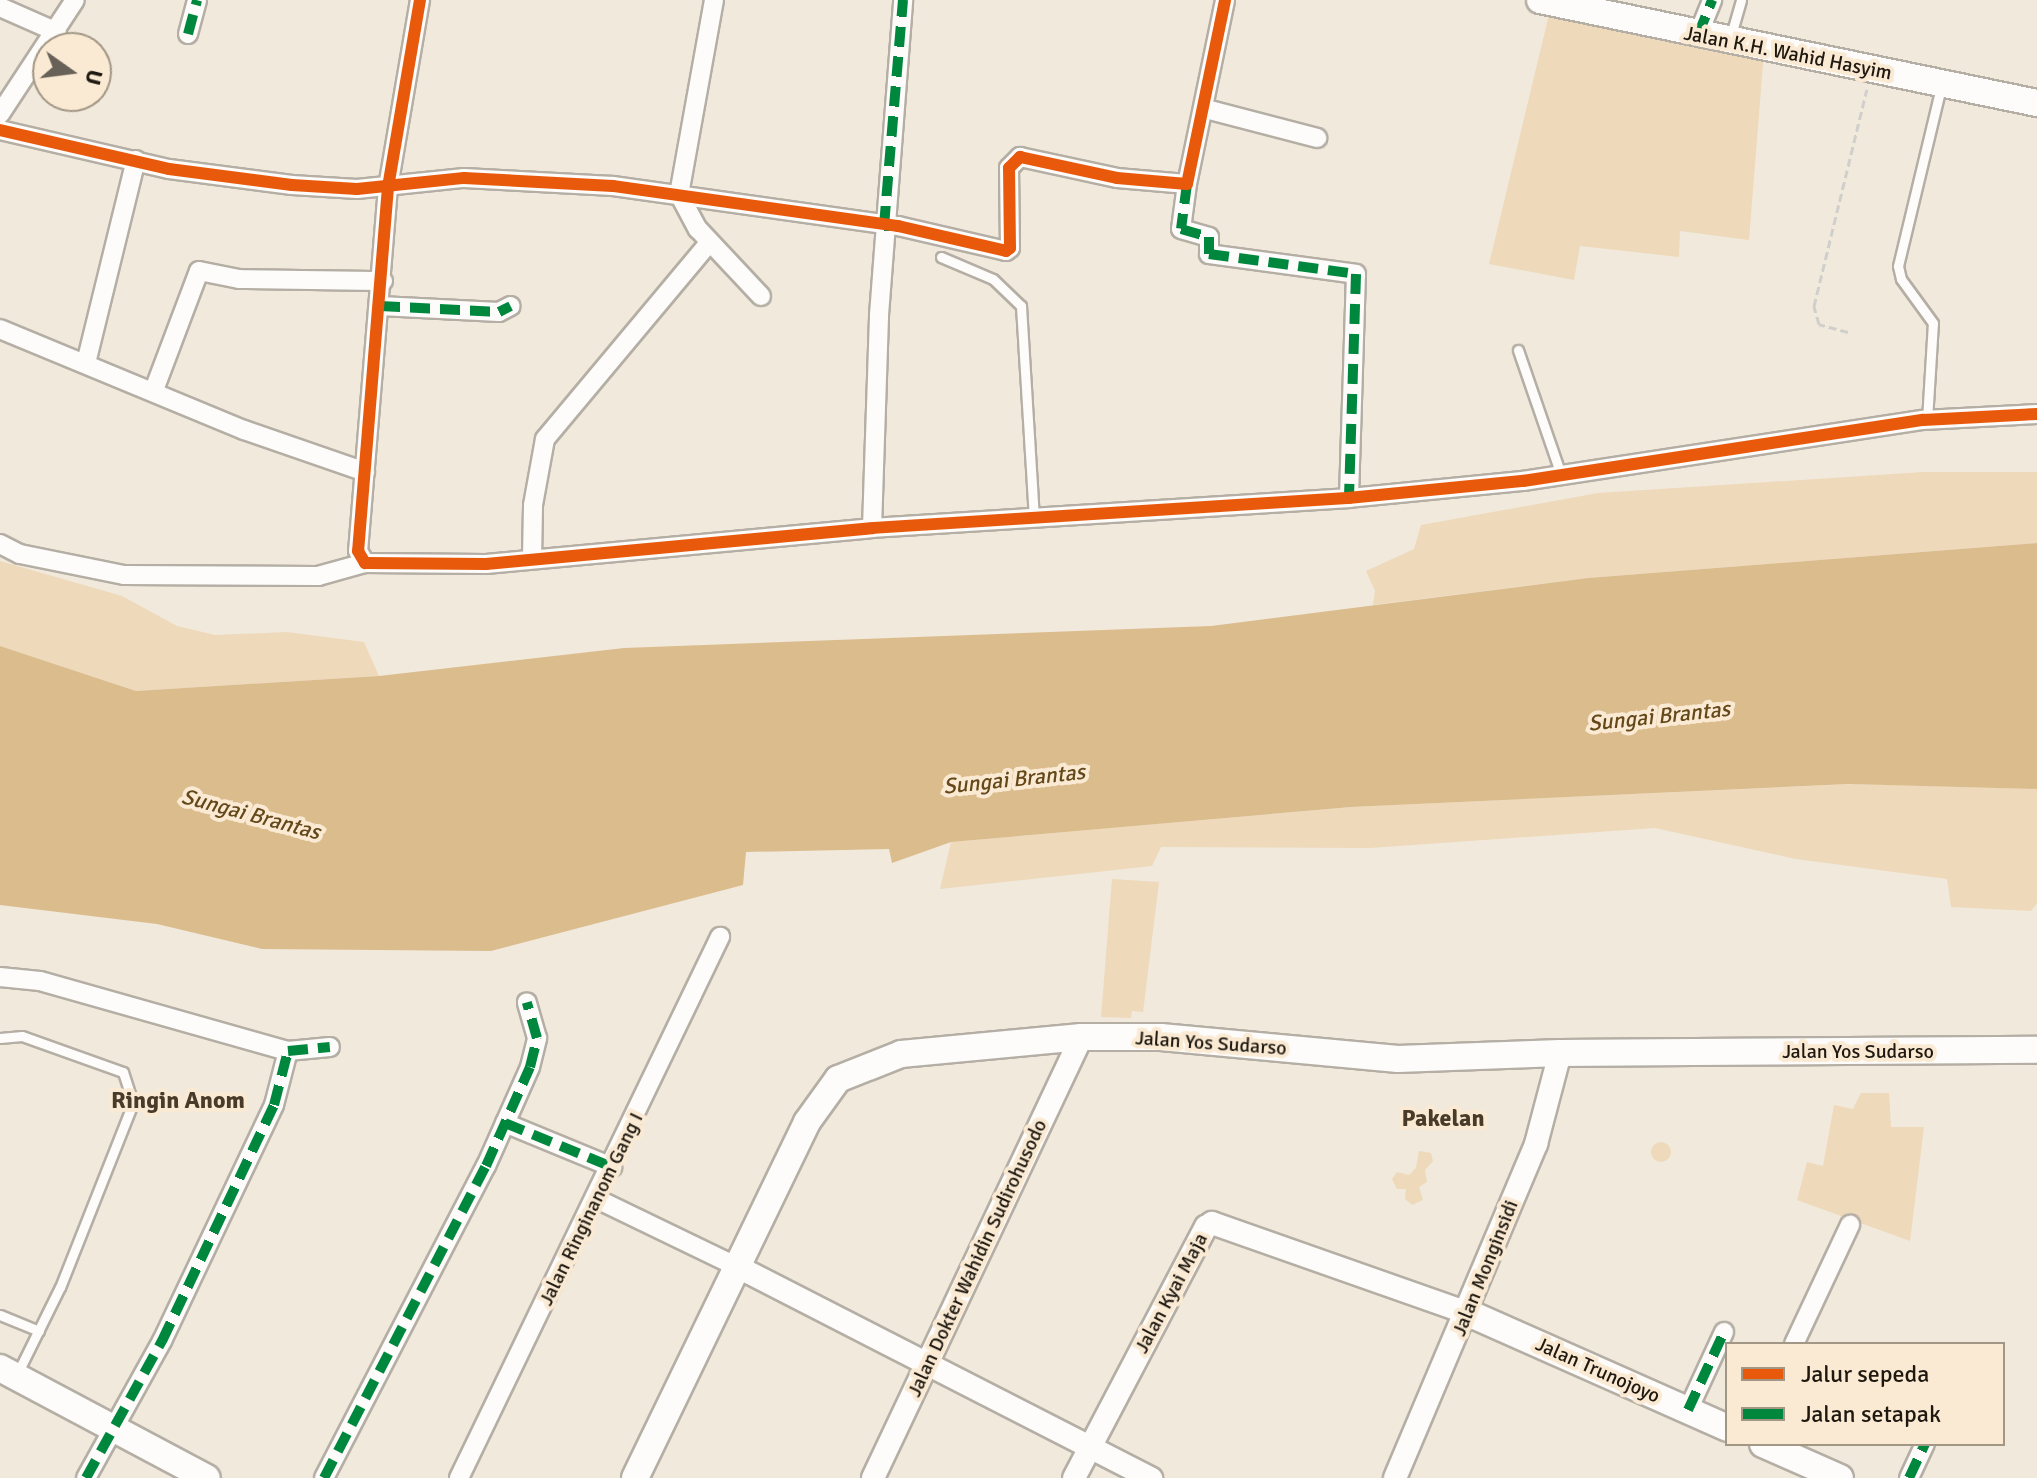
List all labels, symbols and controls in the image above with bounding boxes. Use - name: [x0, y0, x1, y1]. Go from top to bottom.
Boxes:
- street label: Jalan K.H. Wahid Hasyim: [1682, 21, 1894, 85]
- north arrow: [32, 32, 112, 112]
- text: U: [79, 67, 109, 88]
- water label: Sungai Brantas: [1587, 695, 1731, 737]
- water label: Sungai Brantas: [942, 758, 1086, 800]
- water label: Sungai Brantas: [179, 783, 323, 845]
- street label: Jalan Yos Sudarso: [1135, 1026, 1287, 1060]
- street label: Jalan Yos Sudarso: [1782, 1039, 1934, 1063]
- district label: Ringin Anom: [111, 1087, 245, 1115]
- district label: Pakelan: [1401, 1105, 1485, 1133]
- street label: Jalan Ringinanom Gang I: [534, 1109, 648, 1309]
- street label: Jalan Dokter Wahidin Sudirohusodo: [902, 1116, 1052, 1400]
- street label: Jalan Monginsidi: [1447, 1197, 1523, 1339]
- street label: Jalan Kyai Maja: [1129, 1229, 1213, 1357]
- street label: Jalan Trunojoyo: [1532, 1332, 1664, 1408]
- legend: [1725, 1342, 2005, 1446]
- text: Jalur sepeda: [1801, 1359, 1929, 1389]
- text: Jalan setapak: [1801, 1399, 1941, 1429]

